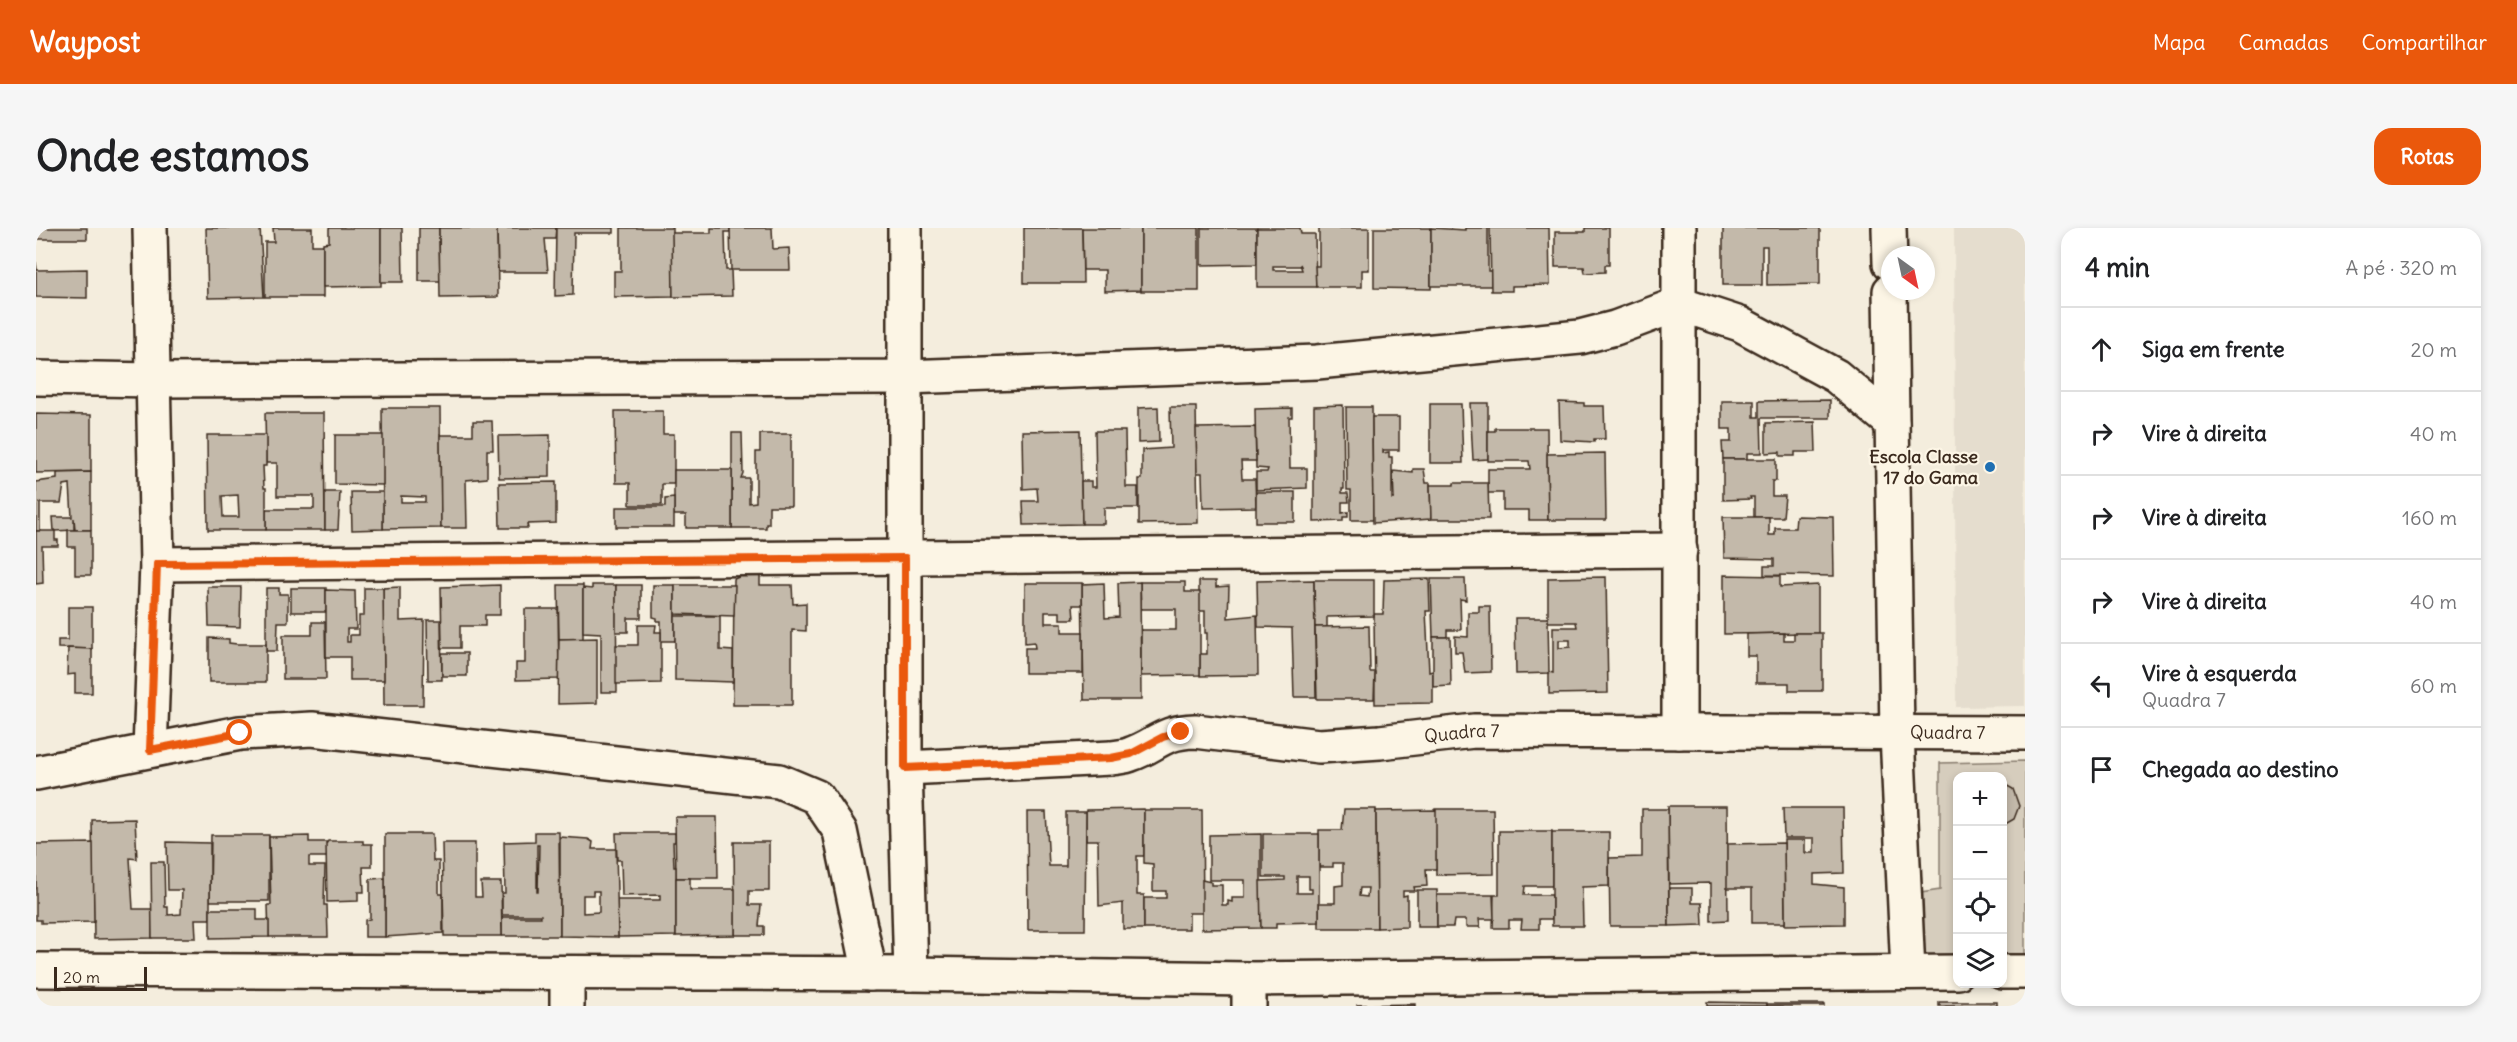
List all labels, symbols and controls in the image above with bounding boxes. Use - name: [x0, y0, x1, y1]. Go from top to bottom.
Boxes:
- text: Waypost: [30, 24, 140, 60]
- text: Mapa: [2153, 29, 2206, 56]
- text: Camadas: [2239, 29, 2328, 56]
- text: Compartilhar: [2361, 29, 2487, 56]
- button: Rotas: [2374, 128, 2481, 185]
- text: Onde estamos: [36, 130, 309, 182]
- north arrow: [1881, 246, 1935, 300]
- text: 4 min: [2085, 251, 2150, 284]
- text: A pé · 320 m: [2345, 255, 2457, 280]
- icon: ahead: [2085, 333, 2118, 366]
- text: Siga em frente: [2142, 335, 2285, 363]
- text: 20 m: [2411, 337, 2457, 362]
- icon: right: [2085, 417, 2118, 450]
- text: Vire à direita: [2142, 419, 2267, 447]
- text: 40 m: [2410, 421, 2457, 446]
- place label: Escola Classe 17 do Gama: [1869, 445, 1978, 489]
- marker: Escola Classe 17 do Gama: [1983, 460, 1997, 474]
- icon: right: [2085, 501, 2118, 534]
- text: Vire à direita: [2142, 503, 2267, 531]
- text: 160 m: [2402, 505, 2457, 530]
- icon: right: [2085, 585, 2118, 618]
- text: Vire à direita: [2142, 587, 2267, 615]
- text: 40 m: [2410, 589, 2457, 614]
- text: Vire à esquerda: [2142, 659, 2297, 687]
- icon: left: [2085, 669, 2118, 702]
- text: 60 m: [2410, 673, 2457, 698]
- text: Quadra 7: [2142, 687, 2226, 712]
- route end: [1167, 718, 1193, 744]
- route start: [226, 719, 252, 745]
- street label: Quadra 7: [1423, 719, 1500, 748]
- street label: Quadra 7: [1910, 721, 1986, 744]
- icon: arrive: [2085, 753, 2118, 786]
- text: Chegada ao destino: [2142, 755, 2339, 783]
- map controls: [1953, 772, 2007, 988]
- button: +: [1953, 772, 2007, 826]
- button: −: [1953, 826, 2007, 880]
- button: locate: [1953, 880, 2007, 934]
- button: layers: [1953, 934, 2007, 988]
- scale bar: [54, 964, 147, 992]
- text: 20 m: [63, 967, 100, 987]

